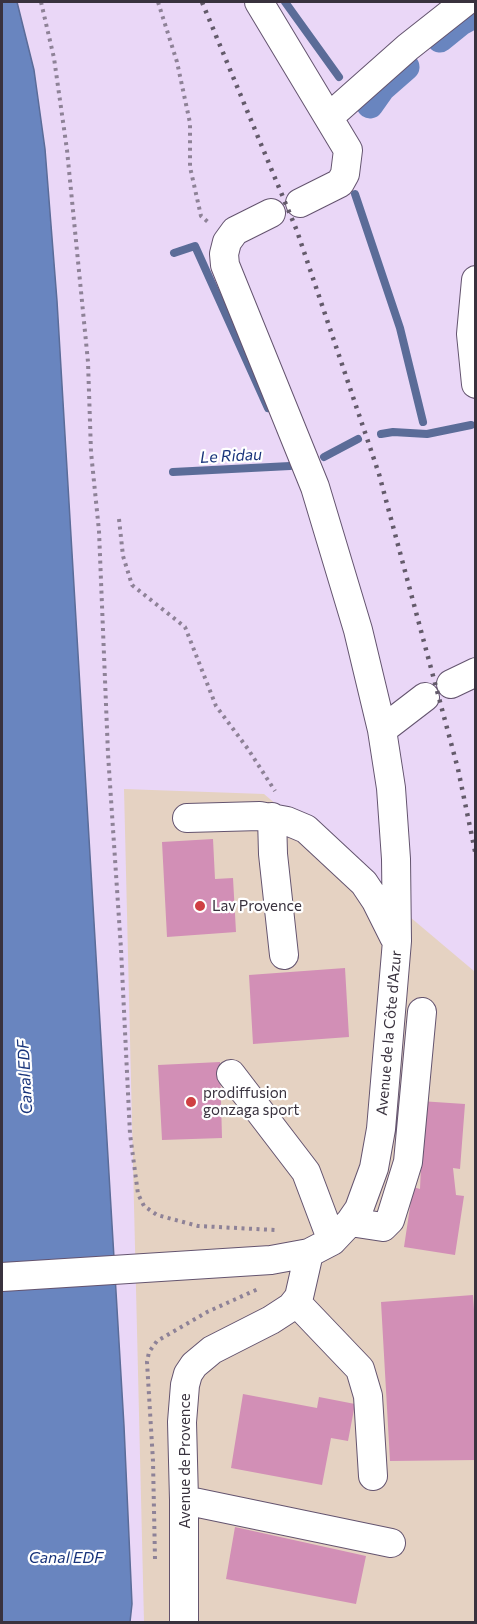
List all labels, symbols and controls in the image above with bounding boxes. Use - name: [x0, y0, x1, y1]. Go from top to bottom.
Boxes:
- water label: Le Ridau: [200, 445, 262, 467]
- place label: Lav Provence: [212, 897, 302, 915]
- marker: Lav Provence: [193, 899, 207, 913]
- street label: Avenue de la Côte d'Azur: [373, 950, 405, 1116]
- water label: Canal EDF: [13, 1039, 37, 1115]
- place label: prodiffusion gonzaga sport: [203, 1084, 299, 1119]
- marker: prodiffusion gonzaga sport: [184, 1095, 198, 1109]
- street label: Avenue de Provence: [176, 1393, 194, 1529]
- water label: Canal EDF: [29, 1548, 103, 1568]

